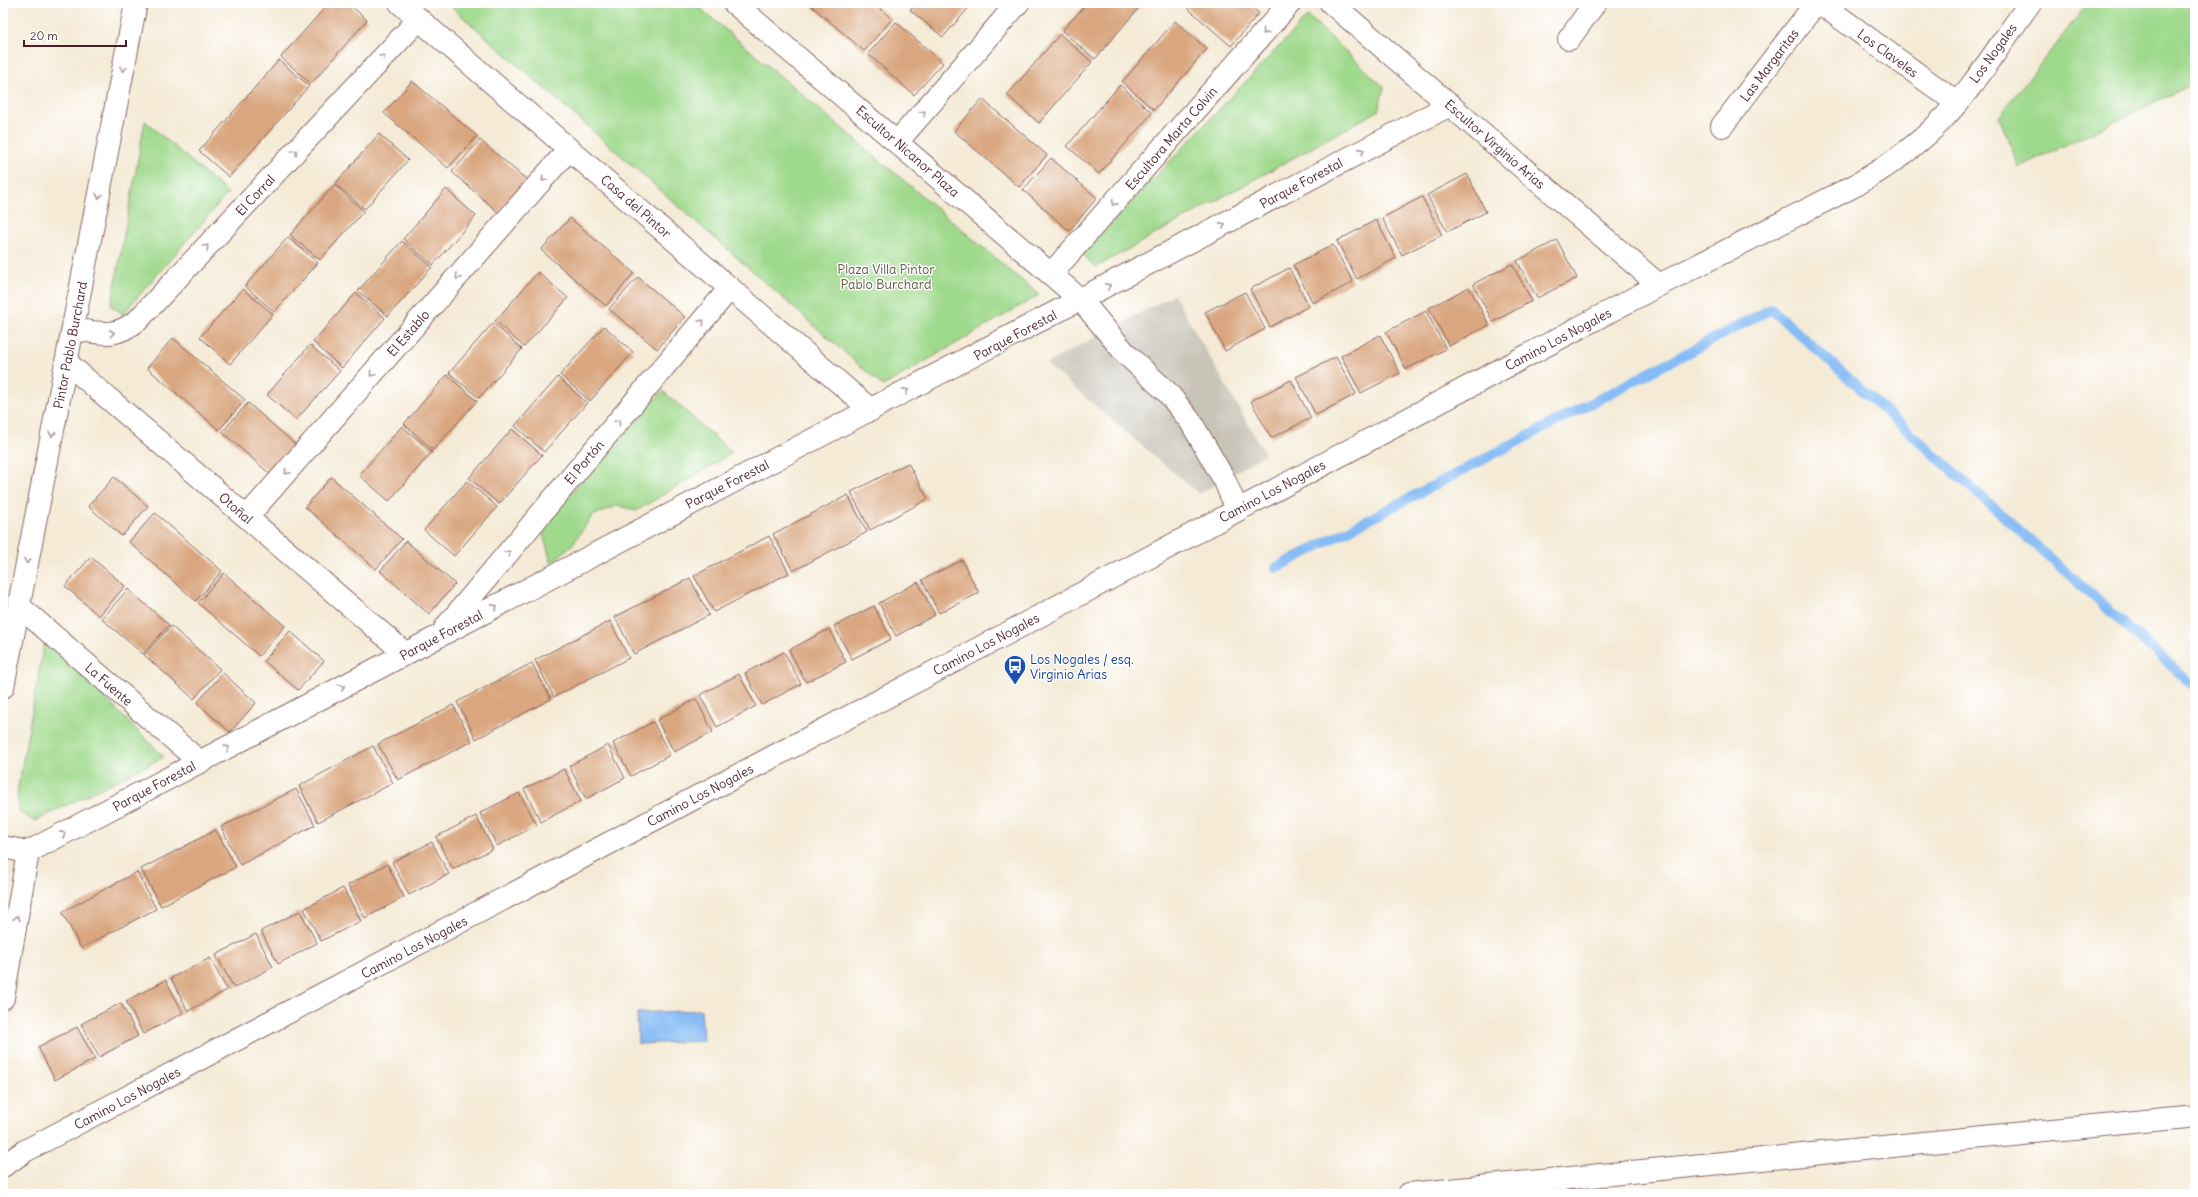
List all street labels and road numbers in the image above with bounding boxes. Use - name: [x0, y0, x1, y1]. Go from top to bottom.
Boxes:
- street label: Los Nogales: [1966, 20, 2021, 87]
- street label: Las Margaritas: [1736, 25, 1802, 105]
- street label: Los Claveles: [1854, 26, 1922, 81]
- street label: Escultora Marta Colvin: [1122, 83, 1221, 194]
- street label: Escultor Virginio Arias: [1441, 96, 1549, 193]
- street label: Escultor Nicanor Plaza: [852, 102, 963, 201]
- street label: Parque Forestal: [1257, 154, 1346, 212]
- street label: El Corral: [232, 171, 279, 219]
- street label: Casa del Pintor: [597, 171, 675, 242]
- street label: Pintor Pablo Burchard: [50, 280, 91, 410]
- street label: Camino Los Nogales: [1502, 304, 1614, 375]
- street label: El Establo: [383, 306, 433, 360]
- street label: Parque Forestal: [971, 306, 1060, 364]
- street label: El Portón: [561, 436, 608, 488]
- street label: Parque Forestal: [683, 456, 772, 513]
- street label: Camino Los Nogales: [1216, 456, 1328, 527]
- street label: Otoñal: [215, 489, 256, 528]
- street label: Parque Forestal: [397, 606, 486, 664]
- street label: Camino Los Nogales: [930, 609, 1042, 680]
- street label: La Fuente: [81, 659, 136, 710]
- street label: Parque Forestal: [110, 757, 199, 815]
- street label: Camino Los Nogales: [644, 760, 756, 831]
- street label: Camino Los Nogales: [358, 912, 470, 983]
- street label: Camino Los Nogales: [71, 1063, 183, 1134]

